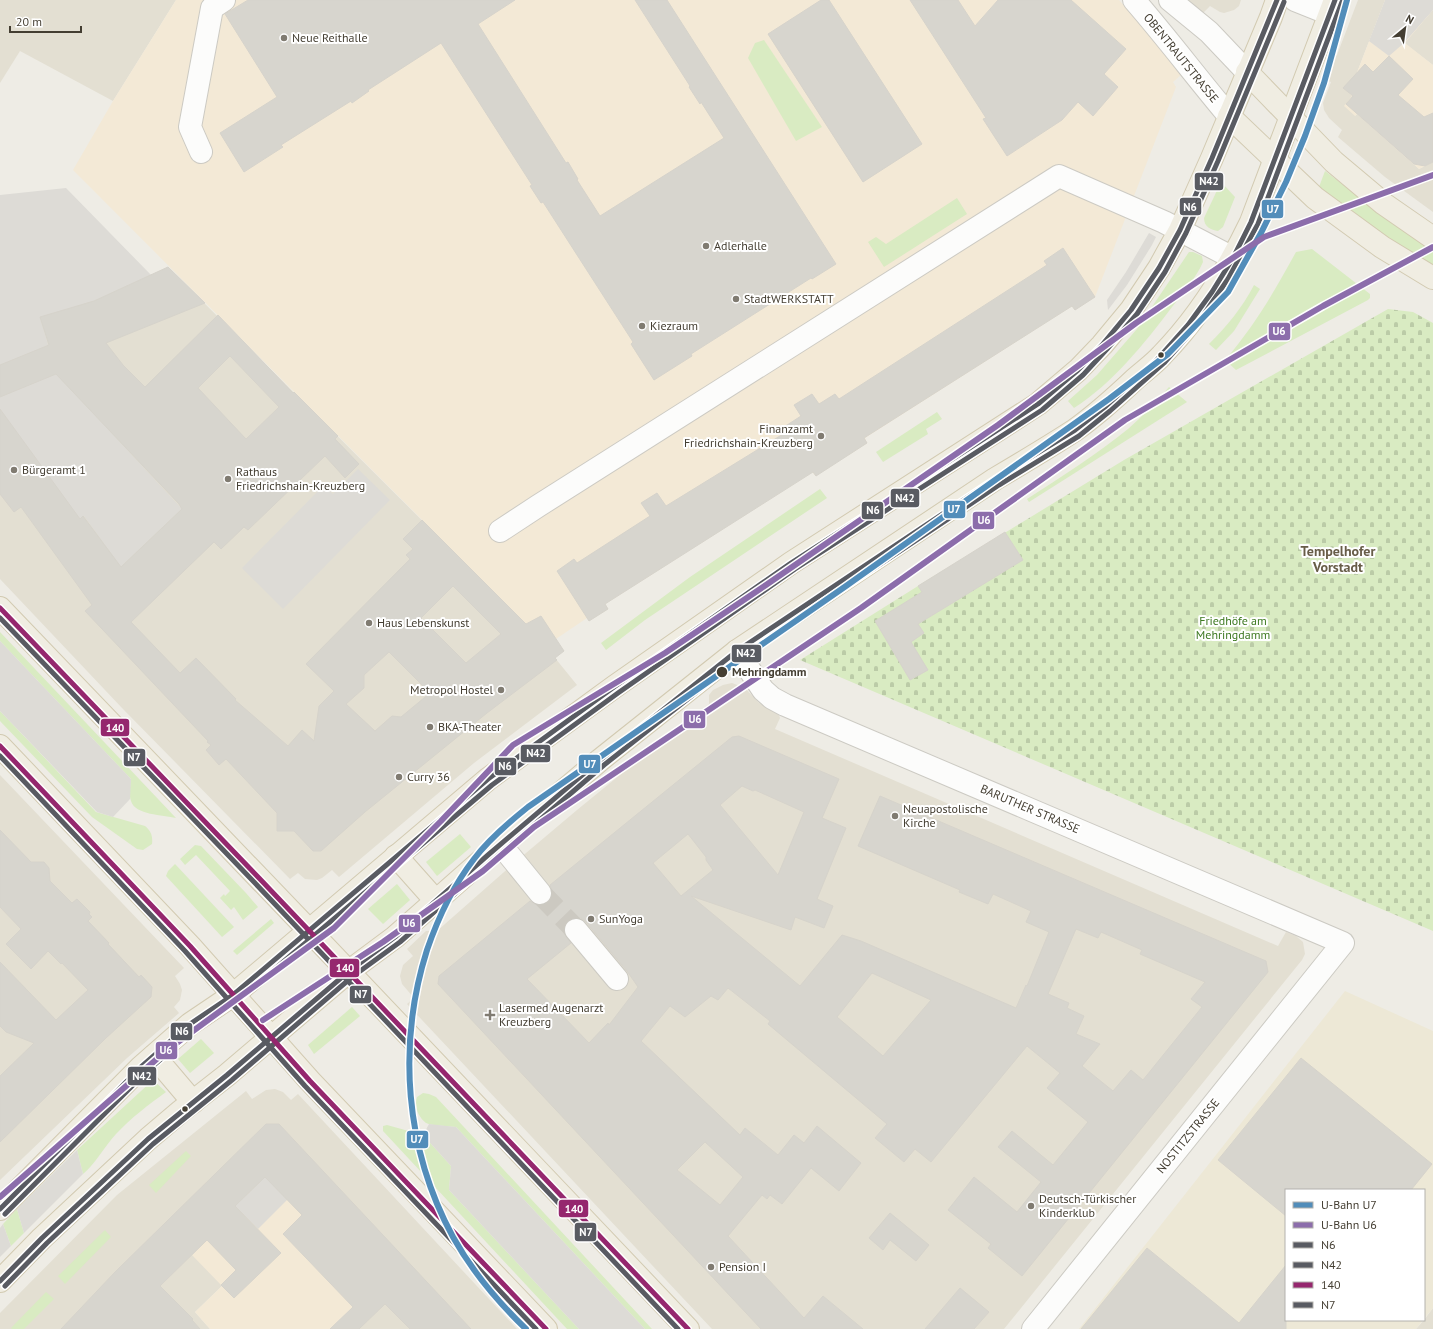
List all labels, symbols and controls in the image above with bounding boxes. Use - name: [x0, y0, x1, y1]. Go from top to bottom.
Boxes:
- scale bar: [10, 8, 81, 34]
- north arrow: [1385, 8, 1425, 48]
- street label: OBENTRAUTSTRASSE: [1141, 10, 1222, 105]
- text: N: [1403, 11, 1416, 27]
- text: 20 m: [16, 14, 42, 29]
- place label: Neue Reithalle: [292, 30, 368, 45]
- marker: Neue Reithalle: [279, 33, 289, 43]
- line badge: N42: [1194, 172, 1224, 191]
- text: N42: [1199, 174, 1219, 188]
- line badge: N6: [1179, 197, 1202, 216]
- line badge: U7: [1261, 199, 1284, 219]
- text: N6: [1183, 200, 1197, 214]
- text: U7: [1266, 202, 1280, 216]
- place label: Adlerhalle: [714, 238, 767, 253]
- marker: Adlerhalle: [701, 241, 711, 251]
- place label: StadtWERKSTATT: [744, 291, 834, 306]
- marker: StadtWERKSTATT: [731, 294, 741, 304]
- place label: Kiezraum: [650, 318, 698, 333]
- marker: Kiezraum: [637, 321, 647, 331]
- line badge: U6: [1268, 322, 1291, 341]
- text: U6: [1272, 324, 1286, 338]
- unlabelled marker: [1156, 350, 1166, 360]
- place label: Finanzamt Friedrichshain-Kreuzberg: [684, 421, 813, 450]
- marker: Finanzamt Friedrichshain-Kreuzberg: [816, 431, 826, 441]
- place label: Bürgeramt 1: [22, 462, 86, 477]
- place label: Rathaus Friedrichshain-Kreuzberg: [236, 464, 365, 493]
- marker: Bürgeramt 1: [9, 465, 19, 475]
- marker: Rathaus Friedrichshain-Kreuzberg: [223, 474, 233, 484]
- line badge: N42: [890, 488, 920, 508]
- text: N42: [895, 491, 915, 505]
- line badge: U7: [943, 500, 966, 519]
- line badge: N6: [861, 501, 884, 520]
- text: U7: [947, 502, 961, 516]
- text: N6: [866, 503, 880, 517]
- line badge: U6: [972, 511, 995, 530]
- text: U6: [977, 513, 991, 527]
- district label: Tempelhofer Vorstadt: [1301, 542, 1375, 576]
- park label: Friedhöfe am Mehringdamm: [1196, 613, 1270, 642]
- place label: Haus Lebenskunst: [377, 615, 469, 630]
- marker: Haus Lebenskunst: [364, 618, 374, 628]
- line badge: N42: [731, 644, 762, 663]
- text: N42: [736, 646, 756, 660]
- place label: Mehringdamm: [732, 664, 807, 679]
- marker: Mehringdamm: [715, 665, 729, 679]
- place label: Metropol Hostel: [410, 682, 493, 697]
- marker: Metropol Hostel: [496, 685, 506, 695]
- line badge: U6: [683, 710, 706, 729]
- text: U6: [688, 712, 702, 726]
- line badge: 140: [100, 718, 130, 737]
- place label: BKA-Theater: [438, 719, 501, 734]
- text: 140: [106, 721, 124, 735]
- marker: BKA-Theater: [425, 722, 435, 732]
- line badge: N42: [520, 744, 551, 763]
- text: N42: [526, 746, 546, 760]
- line badge: N7: [123, 748, 146, 767]
- text: N7: [127, 750, 141, 764]
- line badge: U7: [578, 754, 601, 774]
- line badge: N6: [494, 757, 517, 776]
- text: U7: [583, 757, 597, 771]
- text: N6: [498, 759, 512, 773]
- place label: Curry 36: [407, 769, 450, 784]
- marker: Curry 36: [394, 772, 404, 782]
- street label: BARUTHER STRASSE: [978, 781, 1082, 836]
- place label: Neuapostolische Kirche: [903, 801, 988, 830]
- marker: Neuapostolische Kirche: [890, 811, 900, 821]
- place label: SunYoga: [599, 911, 643, 926]
- line badge: U6: [398, 914, 421, 933]
- marker: SunYoga: [586, 914, 596, 924]
- text: U6: [402, 916, 416, 930]
- line badge: 140: [329, 958, 360, 978]
- text: 140: [336, 961, 354, 975]
- line badge: N7: [349, 985, 372, 1004]
- text: N7: [354, 987, 368, 1001]
- place label: Lasermed Augenarzt Kreuzberg: [499, 1000, 603, 1029]
- marker: Lasermed Augenarzt Kreuzberg: [484, 1009, 496, 1021]
- line badge: N6: [170, 1022, 193, 1041]
- text: N6: [175, 1024, 189, 1038]
- line badge: U6: [155, 1041, 178, 1060]
- text: U6: [159, 1043, 173, 1057]
- line badge: N42: [127, 1066, 157, 1086]
- text: N42: [132, 1069, 152, 1083]
- street label: NOSTITZSTRASSE: [1153, 1095, 1222, 1176]
- unlabelled marker: [180, 1104, 190, 1114]
- line badge: U7: [406, 1130, 429, 1149]
- text: U7: [410, 1132, 424, 1146]
- legend: [1285, 1189, 1425, 1321]
- place label: Deutsch-Türkischer Kinderklub: [1039, 1191, 1136, 1220]
- text: U-Bahn U7: [1321, 1197, 1377, 1212]
- line badge: 140: [558, 1199, 589, 1218]
- marker: Deutsch-Türkischer Kinderklub: [1026, 1201, 1036, 1211]
- text: 140: [565, 1202, 583, 1216]
- text: U-Bahn U6: [1321, 1217, 1377, 1232]
- line badge: N7: [574, 1222, 597, 1242]
- text: N7: [579, 1225, 593, 1239]
- text: N6: [1321, 1237, 1336, 1252]
- text: N42: [1321, 1257, 1342, 1272]
- place label: Pension I: [719, 1259, 766, 1274]
- marker: Pension I: [706, 1262, 716, 1272]
- text: 140: [1321, 1277, 1341, 1292]
- text: N7: [1321, 1297, 1336, 1312]

